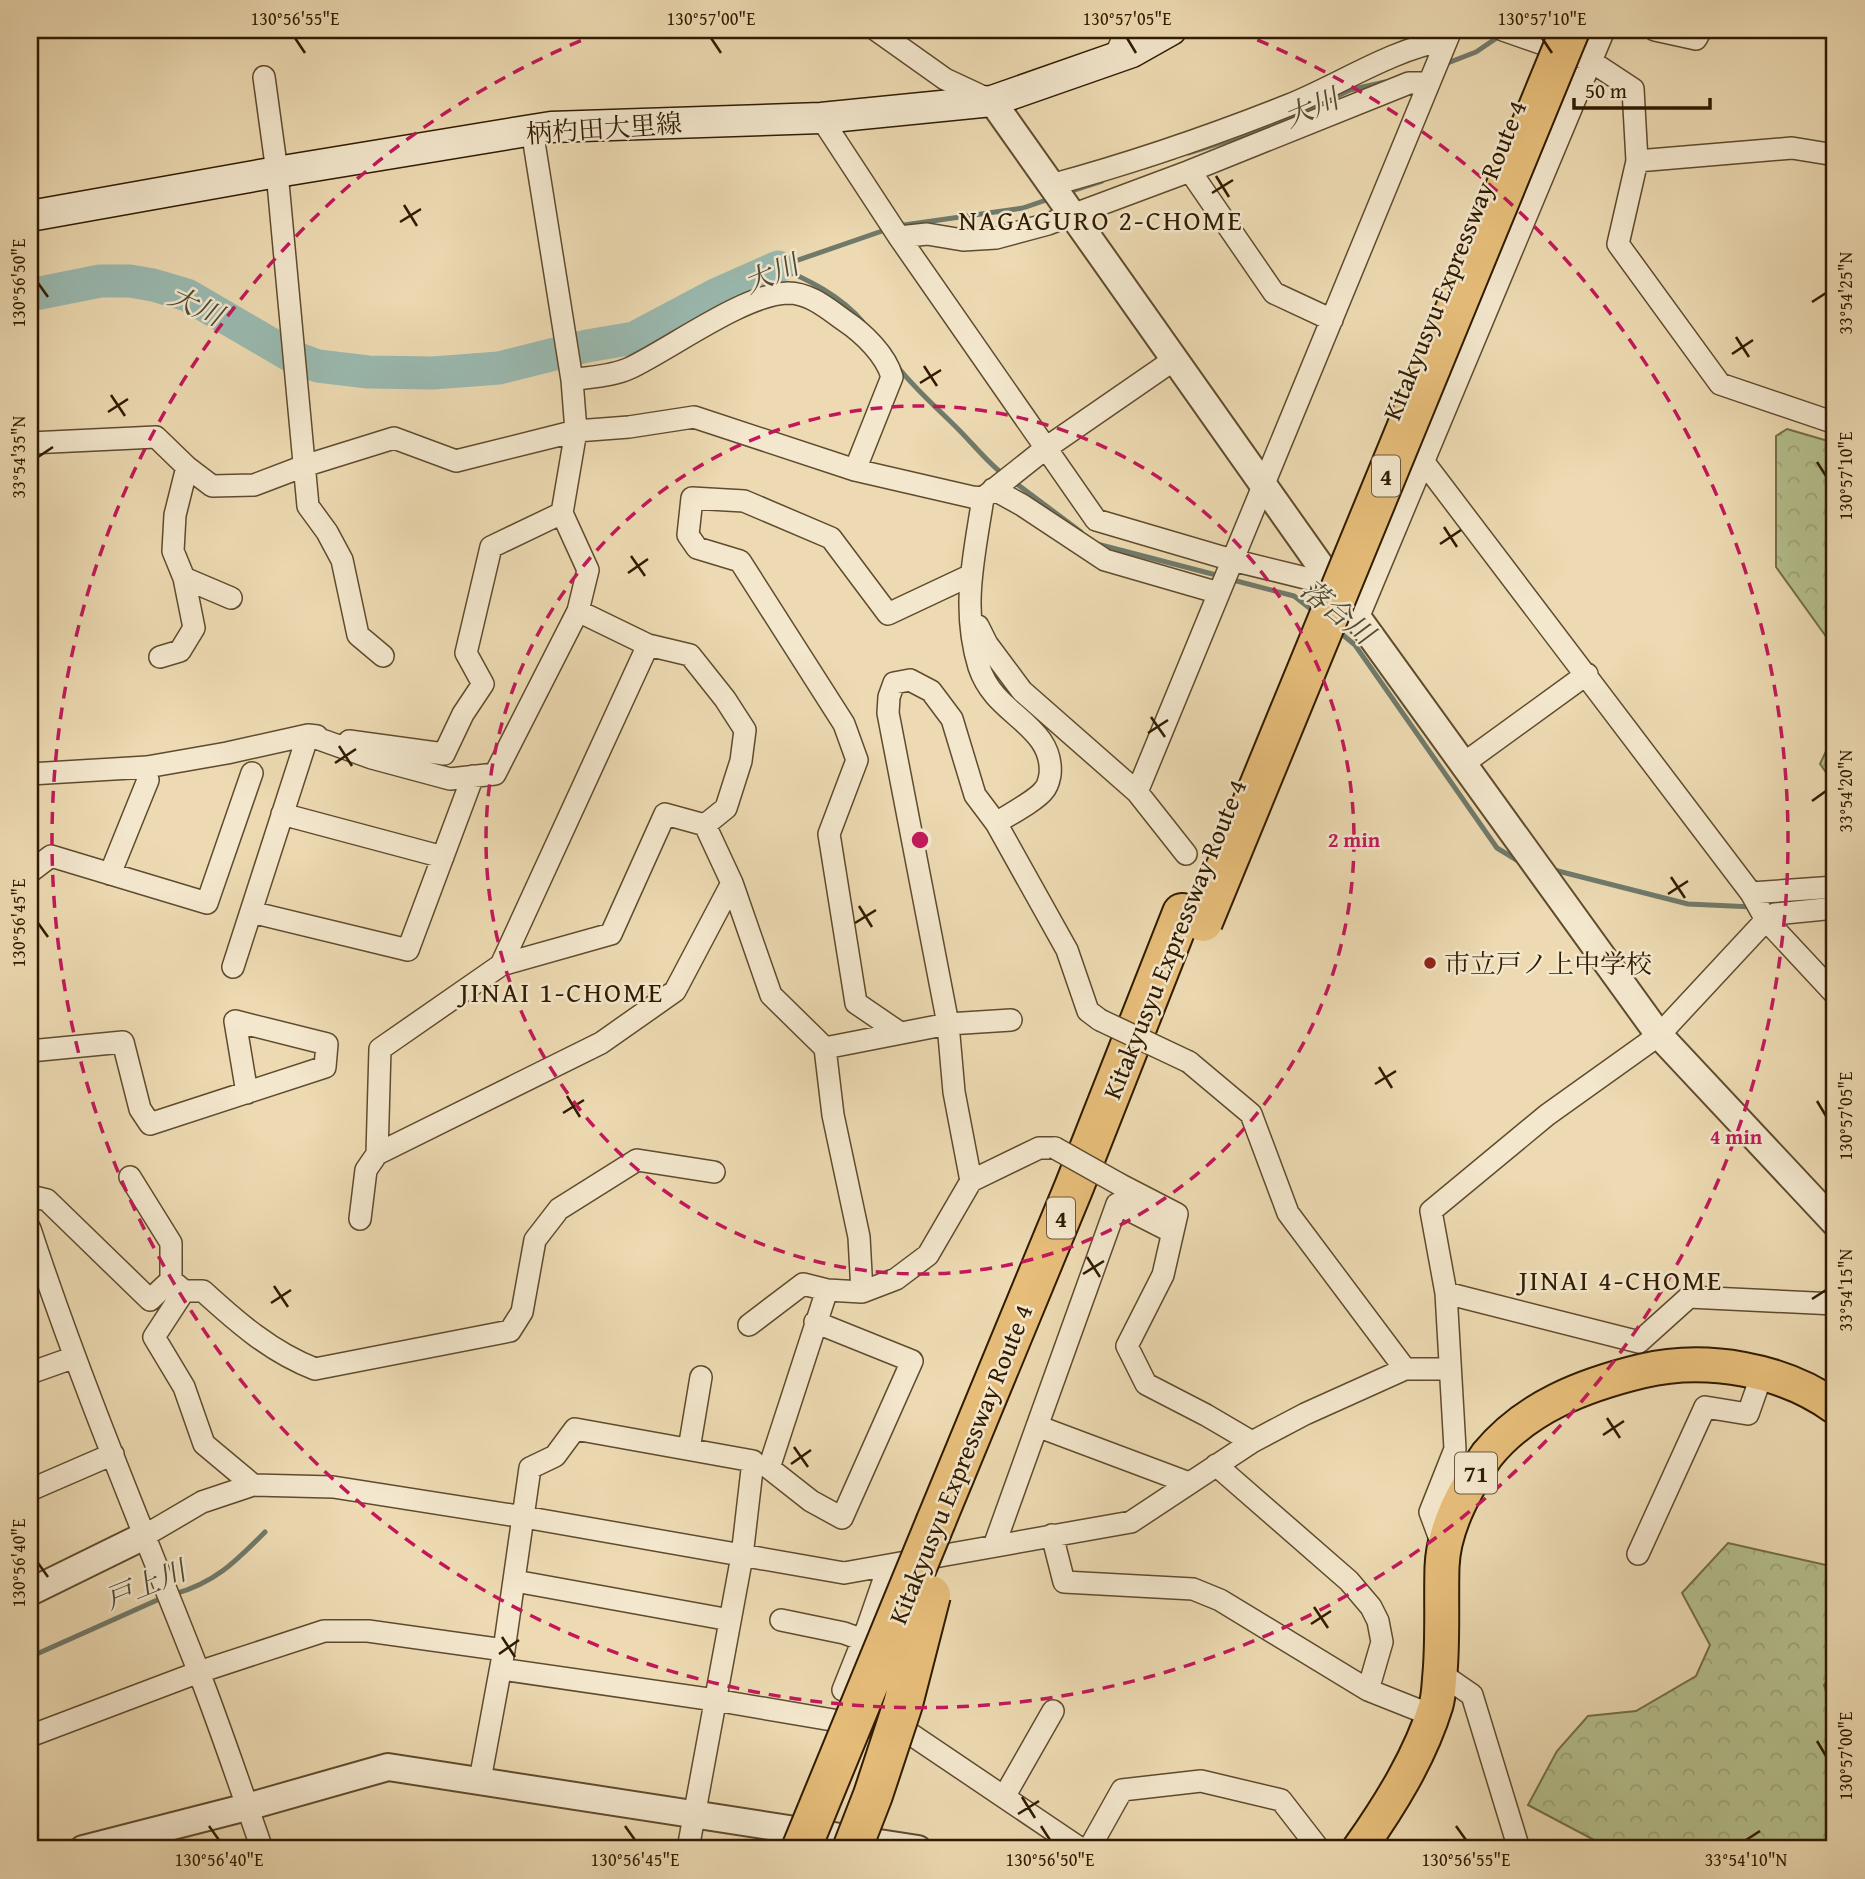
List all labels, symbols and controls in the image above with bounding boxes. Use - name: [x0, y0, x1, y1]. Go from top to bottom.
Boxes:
- text: 130°56'55"E: [251, 5, 339, 32]
- text: 130°57'00"E: [667, 5, 755, 32]
- text: 130°57'05"E: [1083, 5, 1171, 32]
- text: 130°57'10"E: [1498, 5, 1586, 32]
- scale bar: [1574, 66, 1711, 110]
- text: 50 m: [1585, 75, 1627, 106]
- water label: 大川: [1277, 76, 1348, 137]
- street label: Kitakyusyu Expressway Route 4: [1372, 94, 1536, 426]
- street label: 柄杓田大里線: [525, 103, 683, 153]
- district label: NAGAGURO 2-CHOME: [958, 199, 1244, 240]
- text: 130°56'50"E: [5, 239, 32, 327]
- water label: 大川: [737, 242, 808, 303]
- text: 33°54'25"N: [1832, 251, 1859, 334]
- water label: 大川: [162, 275, 233, 337]
- text: 33°54'35"N: [5, 415, 32, 498]
- text: 130°57'10"E: [1832, 432, 1859, 520]
- road number: 4: [1372, 456, 1400, 496]
- water label: 落合川: [1292, 569, 1386, 655]
- text: 33°54'20"N: [1832, 749, 1859, 832]
- street label: Kitakyusyu Expressway Route 4: [1092, 773, 1256, 1105]
- text: 2 min: [1328, 824, 1381, 855]
- centre of rings: [908, 828, 932, 852]
- text: 130°56'45"E: [5, 879, 32, 967]
- place label: 市立戸ノ上中学校: [1444, 944, 1652, 983]
- marker: 市立戸ノ上中学校: [1422, 955, 1438, 971]
- district label: JINAI 1-CHOME: [457, 971, 664, 1012]
- text: 130°57'05"E: [1832, 1072, 1859, 1160]
- text: 4 min: [1710, 1121, 1763, 1152]
- road number: 4: [1047, 1198, 1075, 1238]
- text: 33°54'15"N: [1832, 1248, 1859, 1331]
- district label: JINAI 4-CHOME: [1516, 1259, 1723, 1300]
- street label: Kitakyusyu Expressway Route 4: [878, 1298, 1042, 1630]
- road number: 71: [1455, 1452, 1497, 1493]
- text: 130°56'40"E: [5, 1519, 32, 1607]
- water label: 戸上川: [98, 1548, 194, 1619]
- text: 130°57'00"E: [1832, 1712, 1859, 1800]
- text: 130°56'40"E: [175, 1846, 263, 1873]
- text: 130°56'45"E: [591, 1846, 679, 1873]
- text: 130°56'50"E: [1006, 1846, 1094, 1873]
- text: 130°56'55"E: [1422, 1846, 1510, 1873]
- text: 33°54'10"N: [1705, 1846, 1788, 1873]

